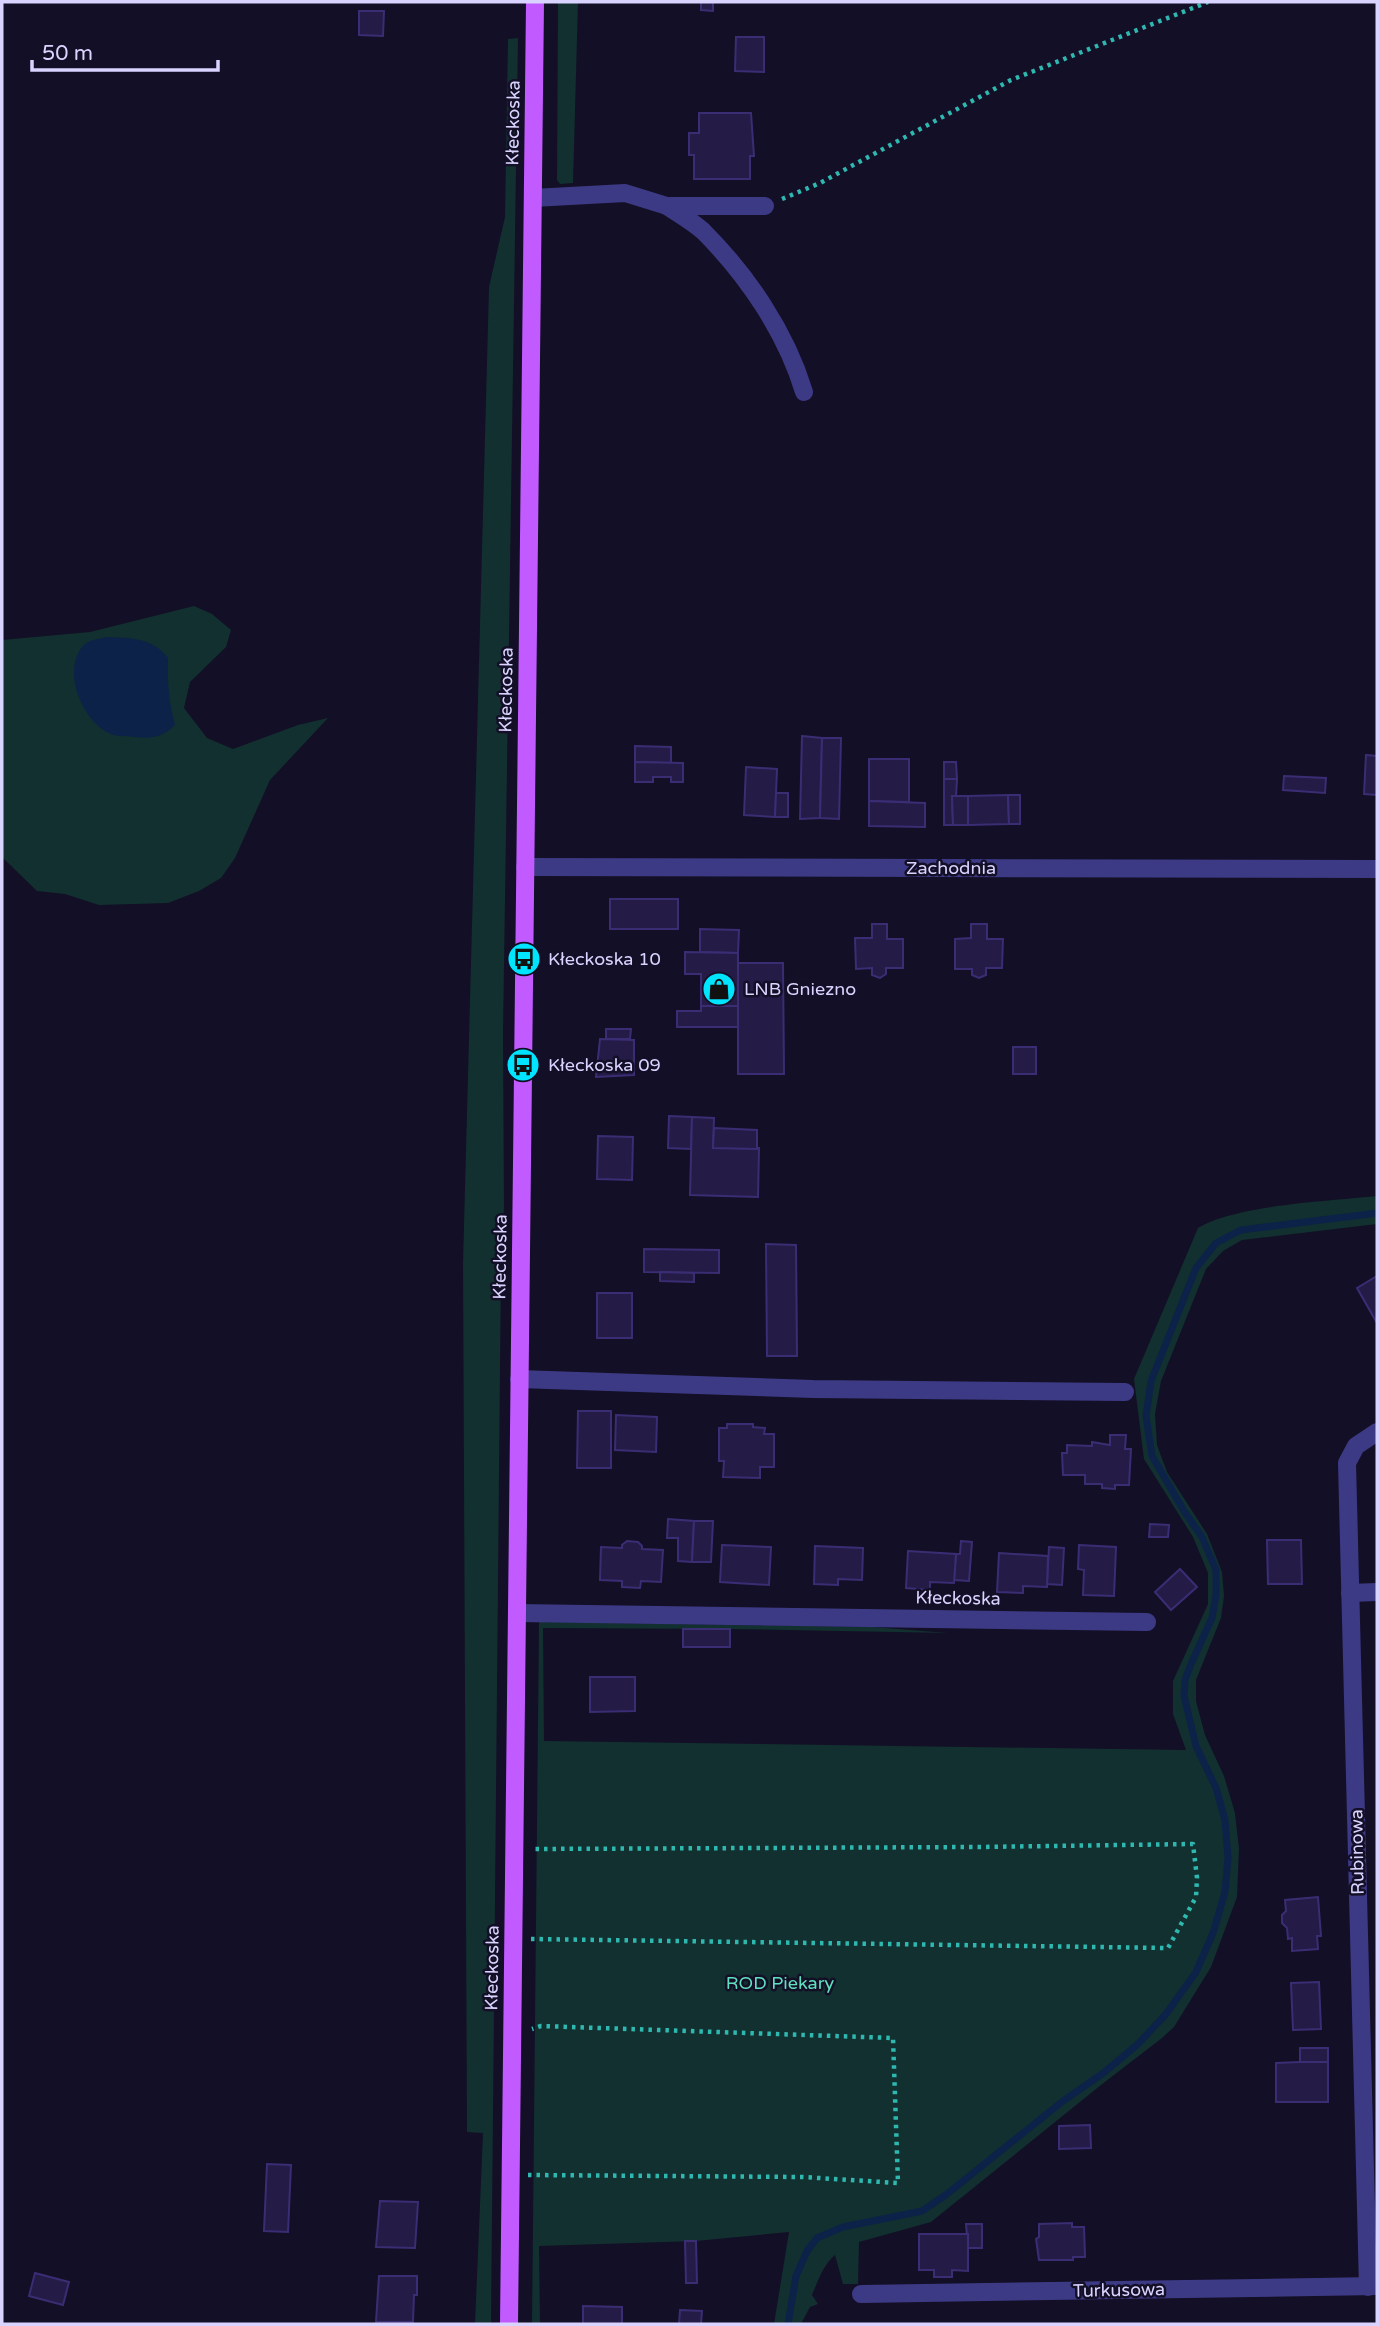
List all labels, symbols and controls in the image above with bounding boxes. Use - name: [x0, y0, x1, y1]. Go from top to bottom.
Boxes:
- scale bar: [32, 28, 217, 72]
- text: 50 m: [42, 41, 93, 66]
- street label: Kłeckoska: [501, 80, 525, 166]
- street label: Kłeckoska: [494, 647, 518, 733]
- street label: Zachodnia: [906, 857, 996, 879]
- bus stop icon: Kłeckoska 10: [505, 940, 543, 978]
- place label: Kłeckoska 10: [548, 948, 661, 970]
- shop icon: LNB Gniezno: [700, 970, 738, 1008]
- place label: LNB Gniezno: [744, 978, 856, 1000]
- bus stop icon: Kłeckoska 09: [504, 1046, 542, 1084]
- place label: Kłeckoska 09: [548, 1054, 661, 1076]
- street label: Kłeckoska: [488, 1214, 512, 1300]
- street label: Kłeckoska: [915, 1586, 1001, 1610]
- street label: Rubinowa: [1345, 1809, 1369, 1895]
- street label: Kłeckoska: [480, 1925, 504, 2011]
- park label: ROD Piekary: [726, 1972, 835, 1994]
- street label: Turkusowa: [1073, 2278, 1165, 2302]

